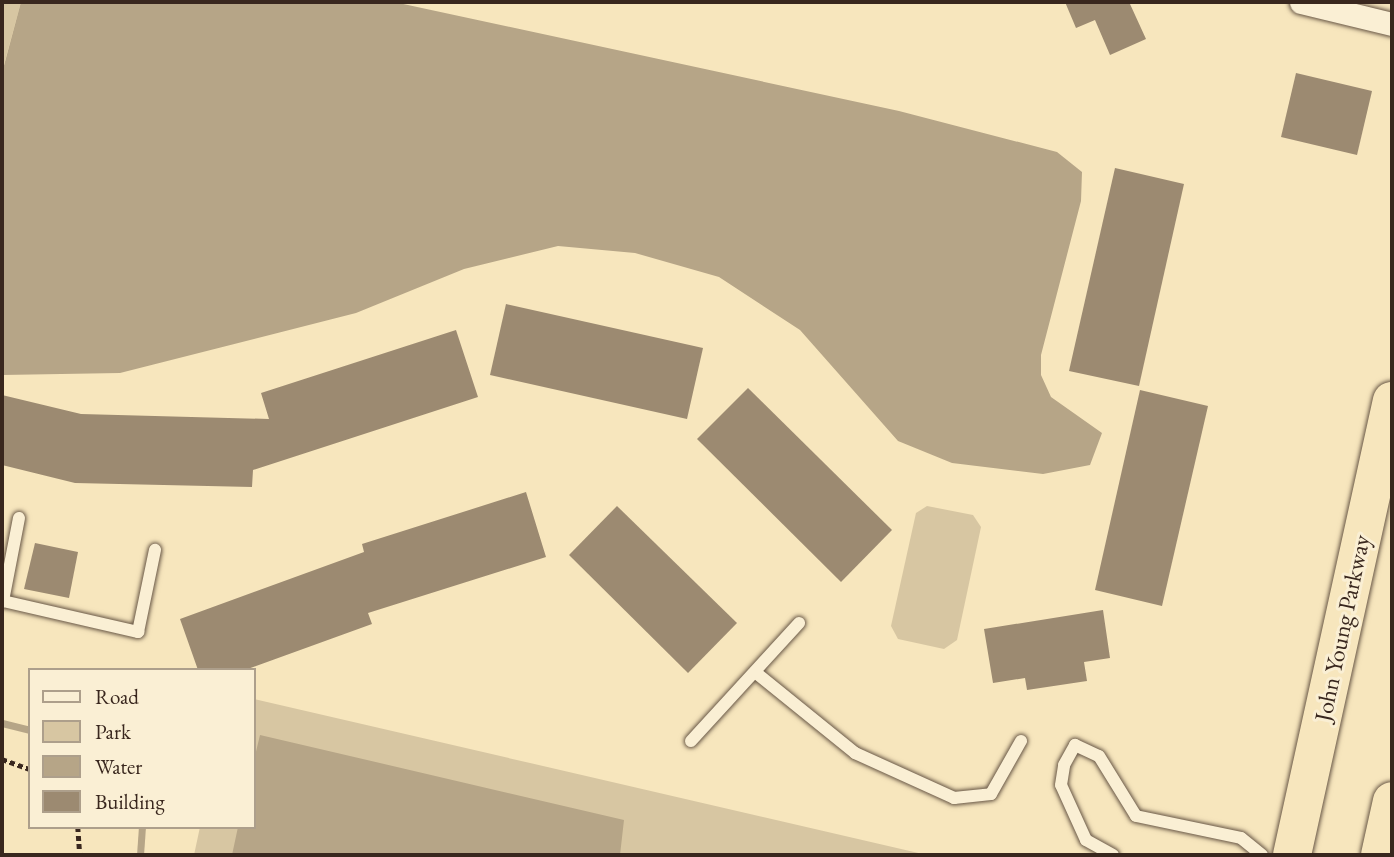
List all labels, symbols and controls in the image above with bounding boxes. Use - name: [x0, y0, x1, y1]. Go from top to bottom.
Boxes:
- street label: John Young Parkway: [1308, 532, 1376, 724]
- legend: [28, 668, 256, 829]
- text: Road: [95, 683, 139, 710]
- text: Park: [95, 718, 131, 745]
- text: Water: [95, 753, 142, 780]
- text: Building: [95, 788, 165, 815]

